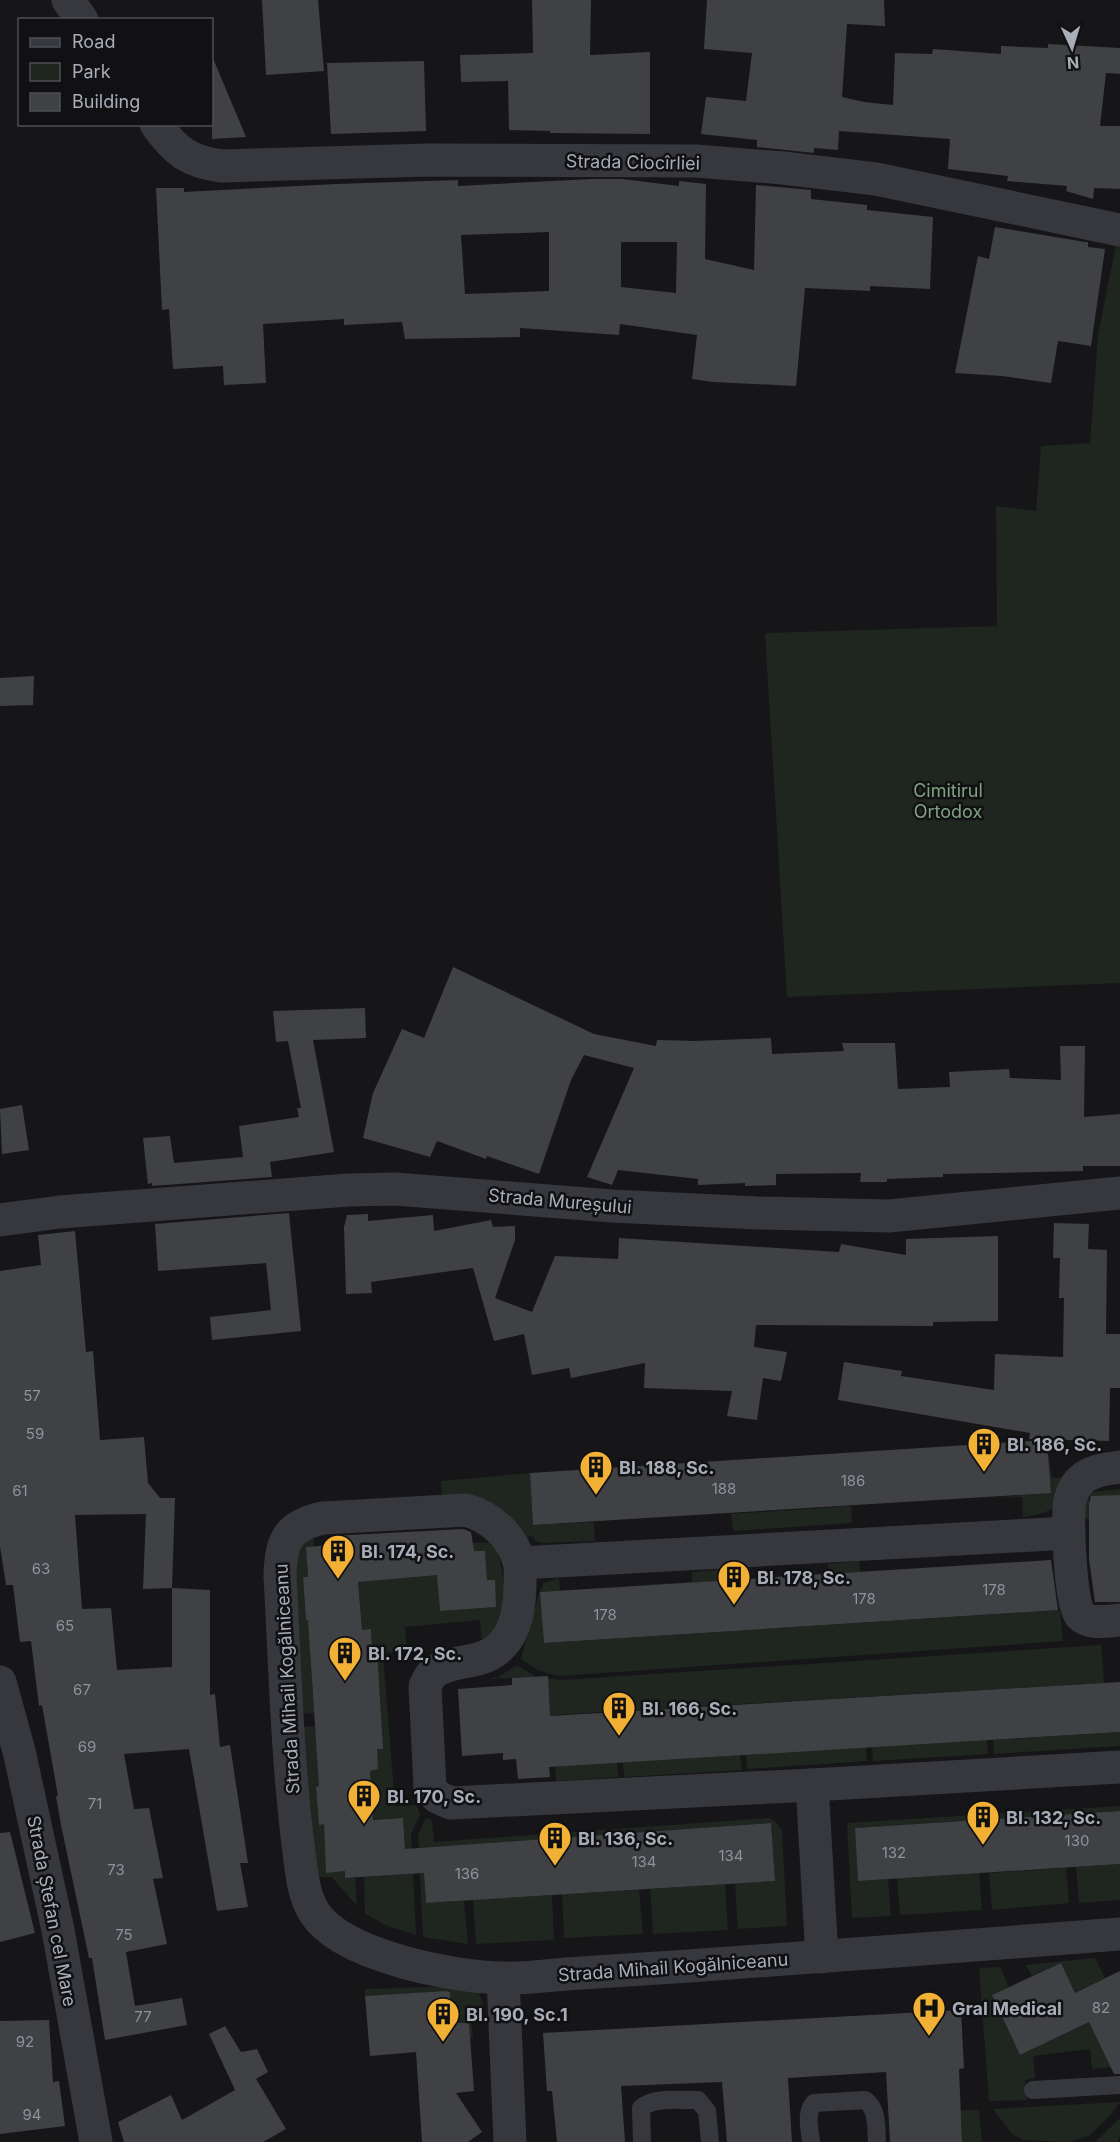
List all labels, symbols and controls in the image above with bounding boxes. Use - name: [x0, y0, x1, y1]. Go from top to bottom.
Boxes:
- legend: [18, 18, 213, 126]
- north arrow: [1042, 18, 1102, 78]
- text: Road: [72, 31, 115, 52]
- text: N: [1066, 53, 1080, 73]
- text: Park: [72, 61, 111, 82]
- text: Building: [72, 91, 140, 112]
- street label: Strada Ciocîrliei: [566, 150, 700, 174]
- park label: Cimitirul Ortodox: [913, 780, 983, 822]
- street label: Strada Mureșului: [487, 1184, 633, 1219]
- house number: 57: [23, 1386, 41, 1405]
- house number: 59: [26, 1424, 44, 1443]
- building icon: Bl. 186, Sc.: [966, 1426, 1002, 1473]
- place label: Bl. 186, Sc.: [1007, 1434, 1102, 1455]
- building icon: Bl. 188, Sc.: [578, 1449, 614, 1496]
- place label: Bl. 188, Sc.: [619, 1457, 714, 1478]
- house number: 186: [841, 1471, 865, 1490]
- house number: 188: [712, 1479, 736, 1498]
- house number: 61: [12, 1481, 28, 1500]
- building icon: Bl. 174, Sc.: [320, 1533, 356, 1580]
- place label: Bl. 174, Sc.: [361, 1541, 454, 1562]
- house number: 63: [32, 1559, 50, 1578]
- building icon: Bl. 178, Sc.: [716, 1559, 752, 1606]
- street label: Strada Mihail Kogălniceanu: [270, 1563, 304, 1795]
- place label: Bl. 178, Sc.: [757, 1567, 851, 1588]
- house number: 178: [982, 1580, 1006, 1599]
- house number: 178: [852, 1589, 876, 1608]
- house number: 178: [593, 1605, 617, 1624]
- house number: 65: [56, 1616, 74, 1635]
- building icon: Bl. 172, Sc.: [327, 1635, 363, 1682]
- place label: Bl. 172, Sc.: [368, 1643, 462, 1664]
- house number: 67: [73, 1680, 91, 1699]
- building icon: Bl. 166, Sc.: [601, 1690, 637, 1737]
- place label: Bl. 166, Sc.: [642, 1698, 737, 1719]
- house number: 69: [78, 1737, 96, 1756]
- building icon: Bl. 170, Sc.: [346, 1778, 382, 1825]
- place label: Bl. 170, Sc.: [387, 1786, 481, 1807]
- house number: 71: [88, 1794, 102, 1813]
- building icon: Bl. 132, Sc.: [965, 1799, 1001, 1846]
- place label: Bl. 132, Sc.: [1006, 1807, 1101, 1828]
- street label: Strada Ștefan cel Mare: [22, 1814, 81, 2008]
- building icon: Bl. 136, Sc.: [537, 1820, 573, 1867]
- place label: Bl. 136, Sc.: [578, 1828, 673, 1849]
- house number: 130: [1065, 1831, 1089, 1850]
- house number: 132: [882, 1843, 906, 1862]
- house number: 134: [718, 1846, 744, 1865]
- house number: 134: [631, 1852, 657, 1871]
- house number: 73: [107, 1860, 125, 1879]
- house number: 136: [455, 1864, 479, 1883]
- house number: 75: [115, 1925, 133, 1944]
- street label: Strada Mihail Kogălniceanu: [557, 1948, 789, 1986]
- hospital icon: Gral Medical: [911, 1990, 947, 2037]
- building icon: Bl. 190, Sc.1: [425, 1996, 461, 2043]
- place label: Gral Medical: [952, 1998, 1062, 2019]
- house number: 82: [1092, 1998, 1110, 2017]
- place label: Bl. 190, Sc.1: [466, 2004, 568, 2025]
- house number: 77: [134, 2007, 152, 2026]
- house number: 92: [16, 2032, 34, 2051]
- house number: 94: [23, 2105, 42, 2124]

